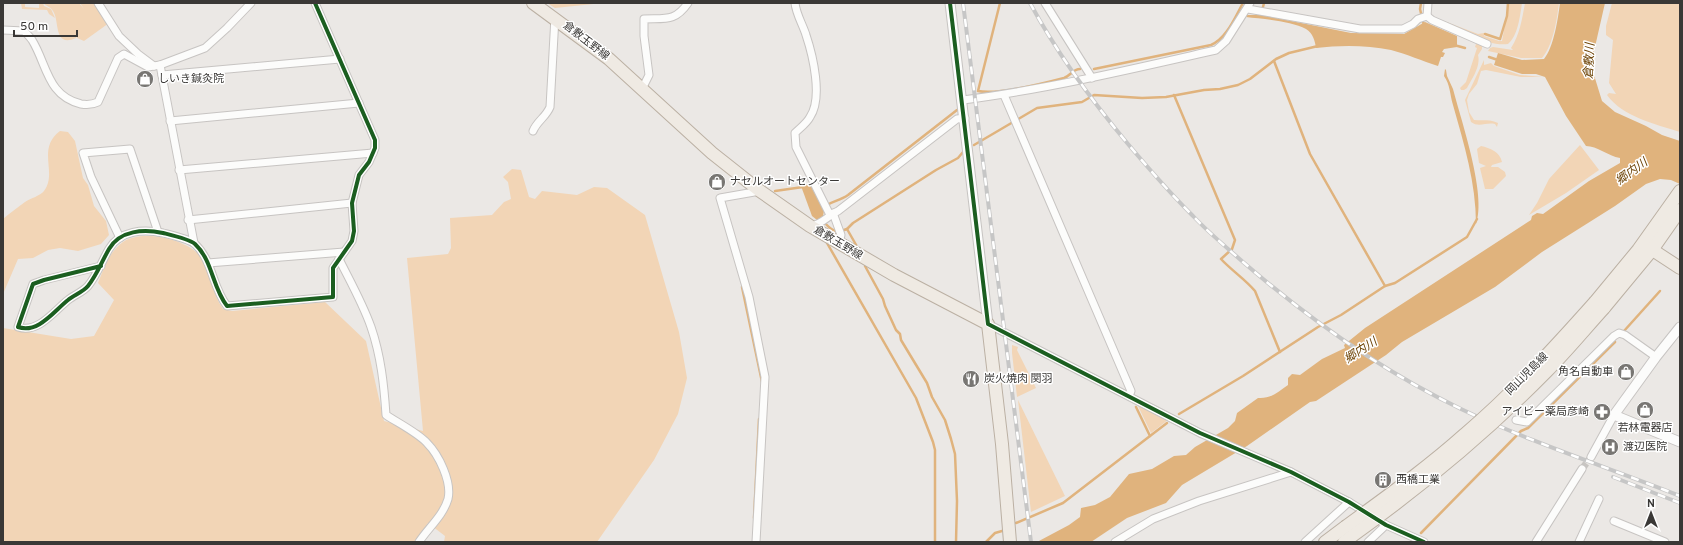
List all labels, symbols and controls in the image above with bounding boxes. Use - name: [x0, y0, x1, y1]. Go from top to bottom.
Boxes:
- scale bar: [14, 12, 77, 38]
- text: 50 m: [20, 19, 48, 35]
- street label: 倉敷玉野線: [560, 19, 612, 63]
- water label: 倉敷川: [1581, 41, 1599, 79]
- shop icon: しいき鍼灸院: [135, 69, 155, 89]
- place label: しいき鍼灸院: [158, 72, 224, 86]
- water label: 郷内川: [1613, 154, 1653, 189]
- shop icon: ナセルオートセンター: [707, 172, 727, 192]
- place label: ナセルオートセンター: [730, 175, 840, 189]
- street label: 倉敷玉野線: [811, 223, 865, 263]
- water label: 郷内川: [1342, 333, 1382, 368]
- street label: 岡山児島線: [1503, 350, 1551, 398]
- shop icon: 角名自動車: [1616, 362, 1636, 382]
- place label: 角名自動車: [1558, 365, 1613, 379]
- restaurant icon: 炭火焼肉 関羽: [961, 369, 981, 389]
- place label: 炭火焼肉 関羽: [984, 372, 1053, 386]
- shop icon: 若林電器店: [1635, 400, 1655, 420]
- pharmacy icon: アイビー薬局彦崎: [1592, 402, 1612, 422]
- place label: アイビー薬局彦崎: [1502, 405, 1589, 419]
- place label: 若林電器店: [1618, 421, 1673, 435]
- hospital icon: 渡辺医院: [1600, 437, 1620, 457]
- place label: 渡辺医院: [1623, 440, 1667, 454]
- building icon: 西橋工業: [1373, 470, 1393, 490]
- place label: 西橋工業: [1396, 473, 1440, 487]
- north arrow: [1631, 493, 1671, 533]
- text: N: [1647, 497, 1655, 511]

